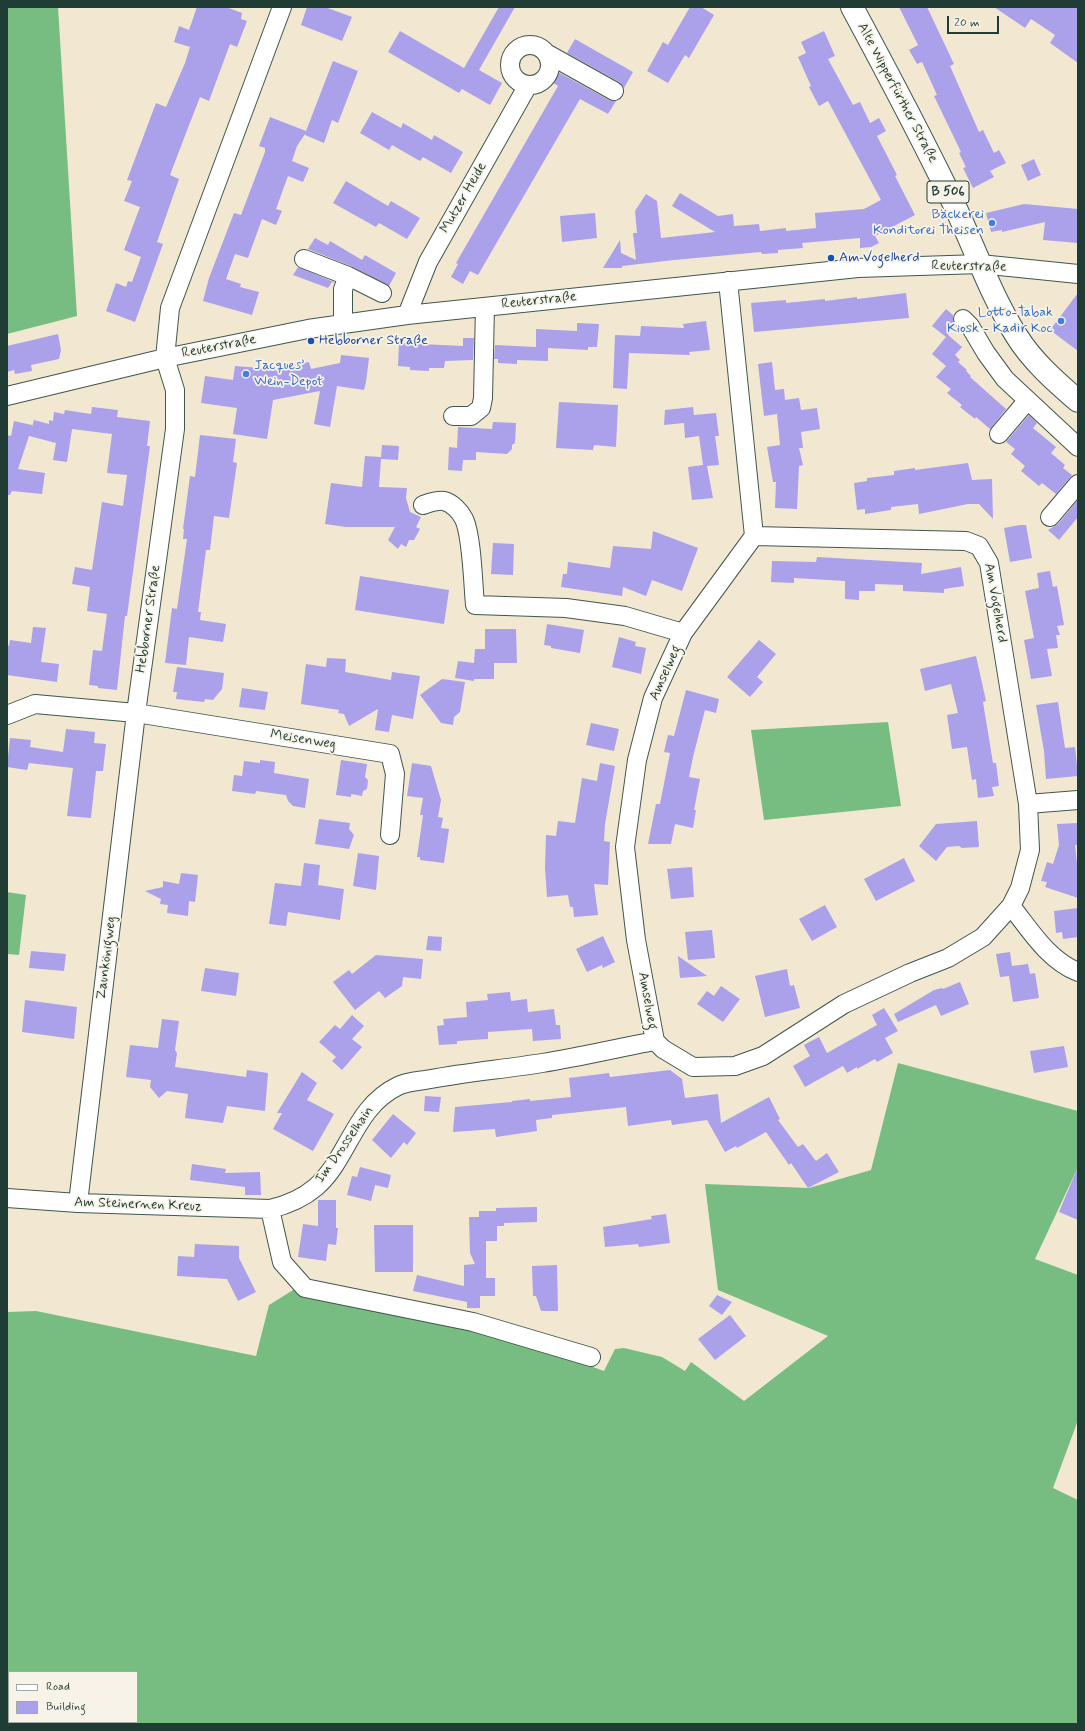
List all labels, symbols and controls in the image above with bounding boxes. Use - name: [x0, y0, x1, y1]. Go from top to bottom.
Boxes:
- scale bar: [949, 8, 1001, 34]
- text: 20 m: [954, 15, 980, 31]
- street label: Alte Wipperfürther Straße: [853, 20, 941, 166]
- street label: Mutzer Heide: [437, 160, 491, 236]
- road number: B 506: [927, 181, 969, 203]
- place label: Bäckerei Konditorei Theisen: [873, 207, 984, 240]
- marker: Bäckerei Konditorei Theisen: [987, 218, 997, 228]
- place label: Am Vogelherd: [839, 250, 920, 266]
- marker: Am Vogelherd: [826, 253, 836, 263]
- street label: Reuterstraße: [931, 258, 1007, 276]
- street label: Reuterstraße: [501, 289, 577, 313]
- place label: Lotto-Tabak Kiosk - Kadir Koc: [947, 305, 1053, 338]
- marker: Lotto-Tabak Kiosk - Kadir Koc: [1056, 316, 1066, 326]
- street label: Reuterstraße: [180, 332, 258, 362]
- place label: Hebborner Straße: [319, 333, 428, 349]
- marker: Hebborner Straße: [306, 336, 316, 346]
- place label: Jacques’ Wein-Depot: [254, 358, 323, 390]
- marker: Jacques’ Wein-Depot: [241, 369, 251, 379]
- street label: Am Vogelherd: [980, 562, 1010, 644]
- street label: Hebborner Straße: [133, 564, 165, 674]
- street label: Amselweg: [646, 643, 686, 703]
- street label: Meisenweg: [269, 727, 337, 753]
- street label: Zaunkönigweg: [94, 915, 120, 1001]
- street label: Amselweg: [634, 971, 660, 1031]
- street label: Im Drosselhain: [312, 1103, 378, 1187]
- street label: Am Steinernen Kreuz: [74, 1194, 202, 1216]
- legend: [8, 1671, 138, 1723]
- text: Road: [46, 1679, 70, 1695]
- text: Building: [46, 1699, 86, 1715]

